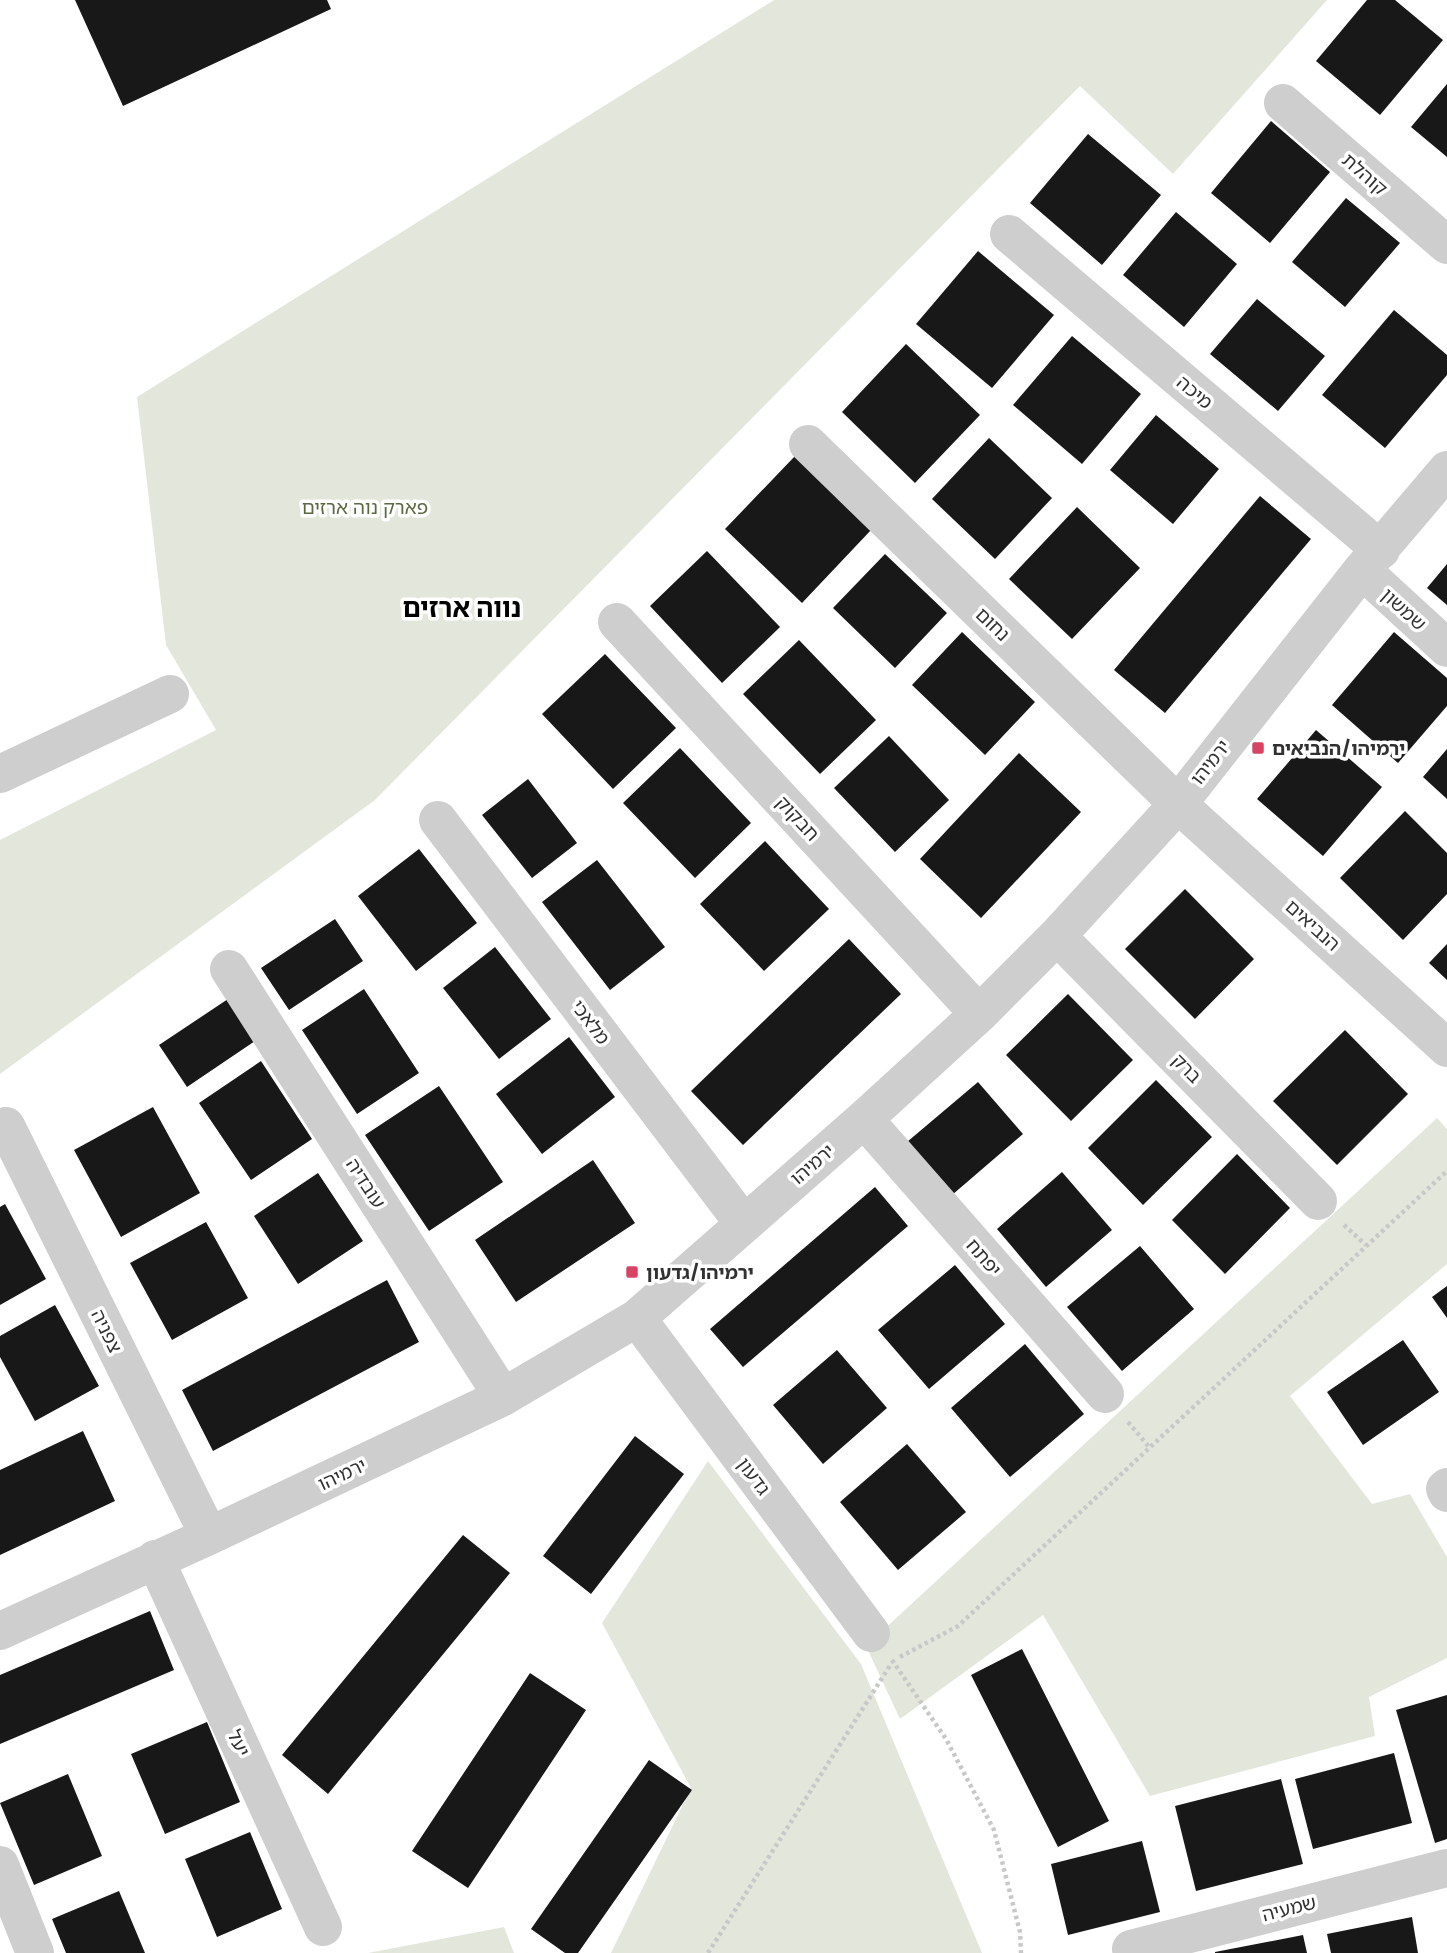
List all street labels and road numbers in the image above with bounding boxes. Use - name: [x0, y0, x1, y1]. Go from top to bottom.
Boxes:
- street label: קוהלת: [1337, 149, 1392, 200]
- street label: מיכה: [1172, 371, 1217, 414]
- street label: שמשון: [1377, 583, 1431, 635]
- street label: נחום: [971, 603, 1014, 646]
- street label: ירמיהו: [1186, 735, 1235, 789]
- street label: חבקוק: [771, 791, 824, 846]
- street label: הנביאים: [1281, 895, 1345, 956]
- street label: מלאכי: [566, 996, 615, 1049]
- street label: ברק: [1167, 1049, 1206, 1088]
- street label: ירמיהו: [786, 1139, 839, 1190]
- street label: עובדיה: [341, 1154, 390, 1213]
- street label: יפתח: [961, 1234, 1006, 1281]
- street label: צפניה: [86, 1306, 127, 1357]
- street label: ירמיהו: [315, 1453, 370, 1496]
- street label: גדעון: [732, 1453, 775, 1499]
- street label: יעל: [222, 1726, 255, 1760]
- street label: שמעיה: [1260, 1891, 1319, 1926]

